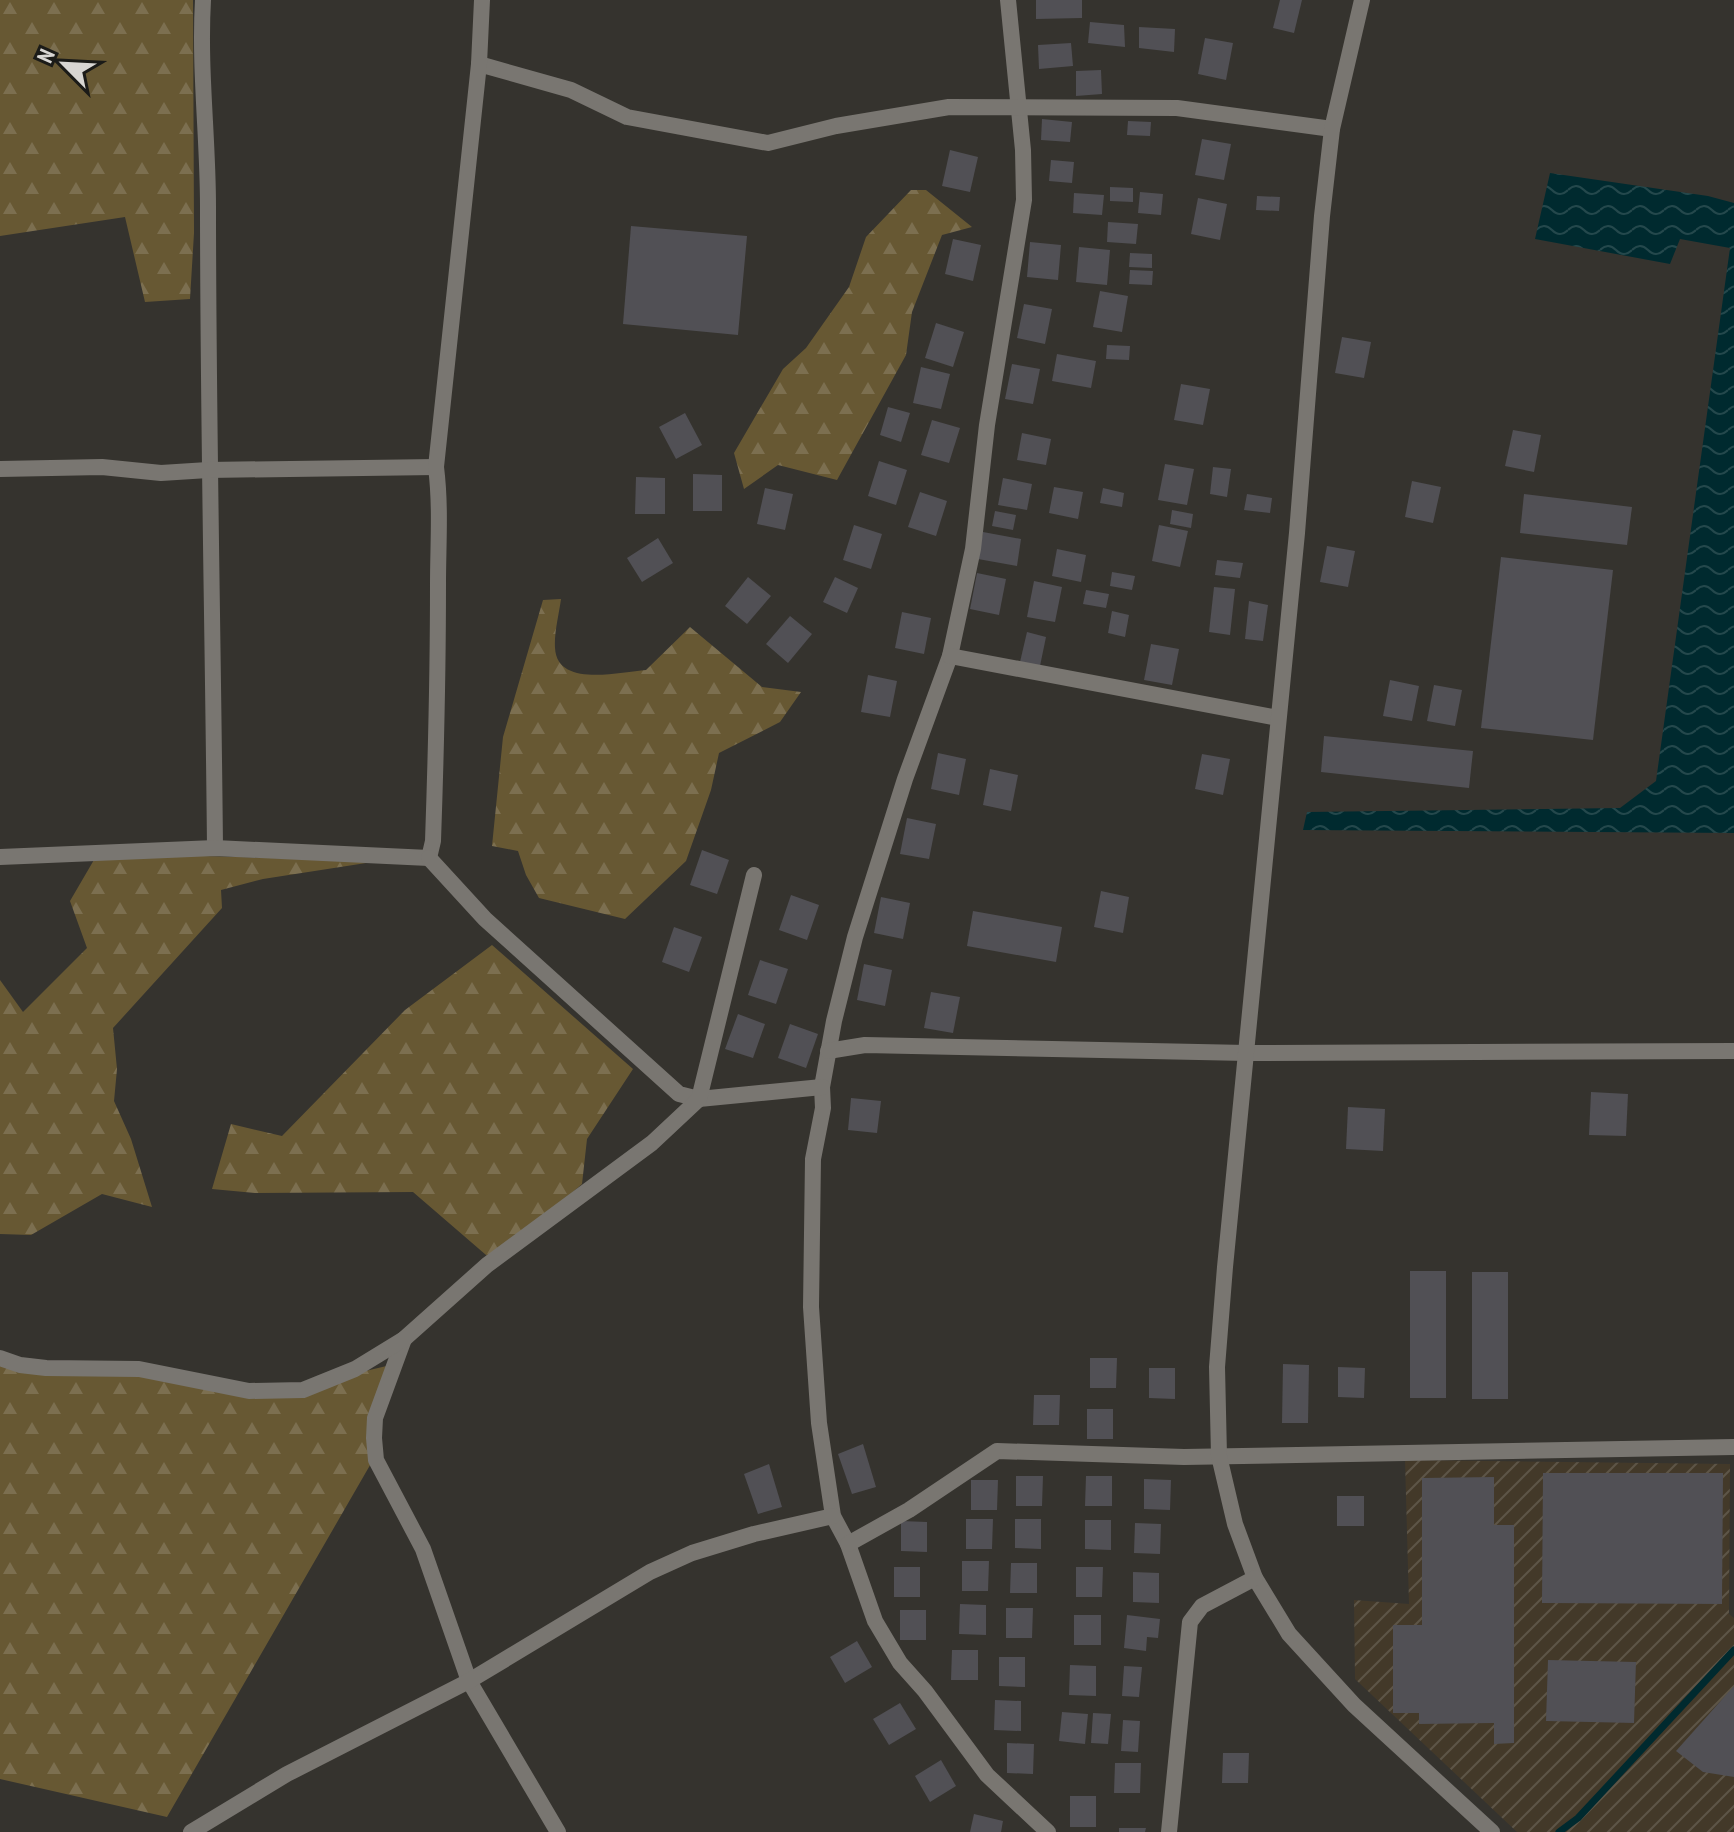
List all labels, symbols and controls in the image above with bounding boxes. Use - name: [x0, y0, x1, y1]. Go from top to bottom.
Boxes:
- north arrow: [24, 24, 104, 104]
- text: N: [31, 45, 61, 67]

